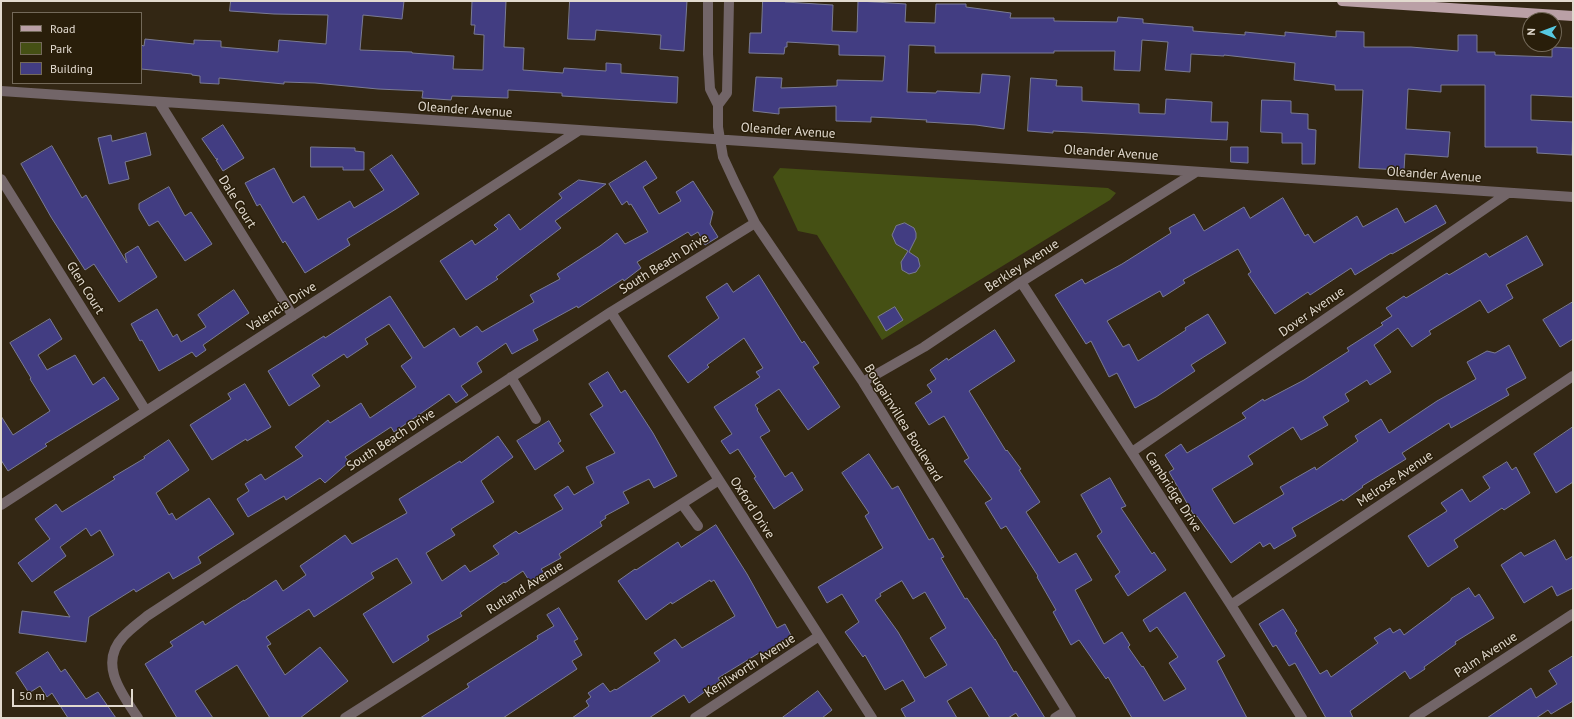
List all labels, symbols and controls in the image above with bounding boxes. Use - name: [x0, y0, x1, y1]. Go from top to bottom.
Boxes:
- legend: [12, 12, 142, 84]
- north arrow: [1522, 12, 1562, 52]
- text: Road: [50, 21, 75, 36]
- text: N: [1524, 28, 1538, 36]
- text: Park: [50, 41, 72, 56]
- text: Building: [50, 61, 93, 76]
- street label: Oleander Avenue: [417, 99, 513, 121]
- street label: Oleander Avenue: [740, 120, 836, 142]
- street label: Oleander Avenue: [1063, 142, 1159, 164]
- street label: Oleander Avenue: [1386, 164, 1482, 186]
- street label: Dale Court: [215, 173, 259, 231]
- street label: South Beach Drive: [617, 230, 711, 298]
- street label: Berkley Avenue: [982, 236, 1062, 296]
- street label: Glen Court: [63, 259, 107, 317]
- street label: Valencia Drive: [245, 279, 319, 335]
- street label: Dover Avenue: [1276, 284, 1348, 340]
- street label: Bougainvillea Boulevard: [861, 362, 945, 484]
- street label: South Beach Drive: [344, 406, 438, 474]
- street label: Melrose Avenue: [1354, 448, 1436, 510]
- street label: Cambridge Drive: [1141, 449, 1205, 535]
- street label: Oxford Drive: [726, 474, 778, 542]
- street label: Rutland Avenue: [484, 558, 566, 618]
- street label: Palm Avenue: [1452, 629, 1520, 681]
- street label: Kenilworth Avenue: [702, 631, 798, 701]
- scale bar: [14, 681, 135, 707]
- text: 50 m: [19, 688, 45, 703]

